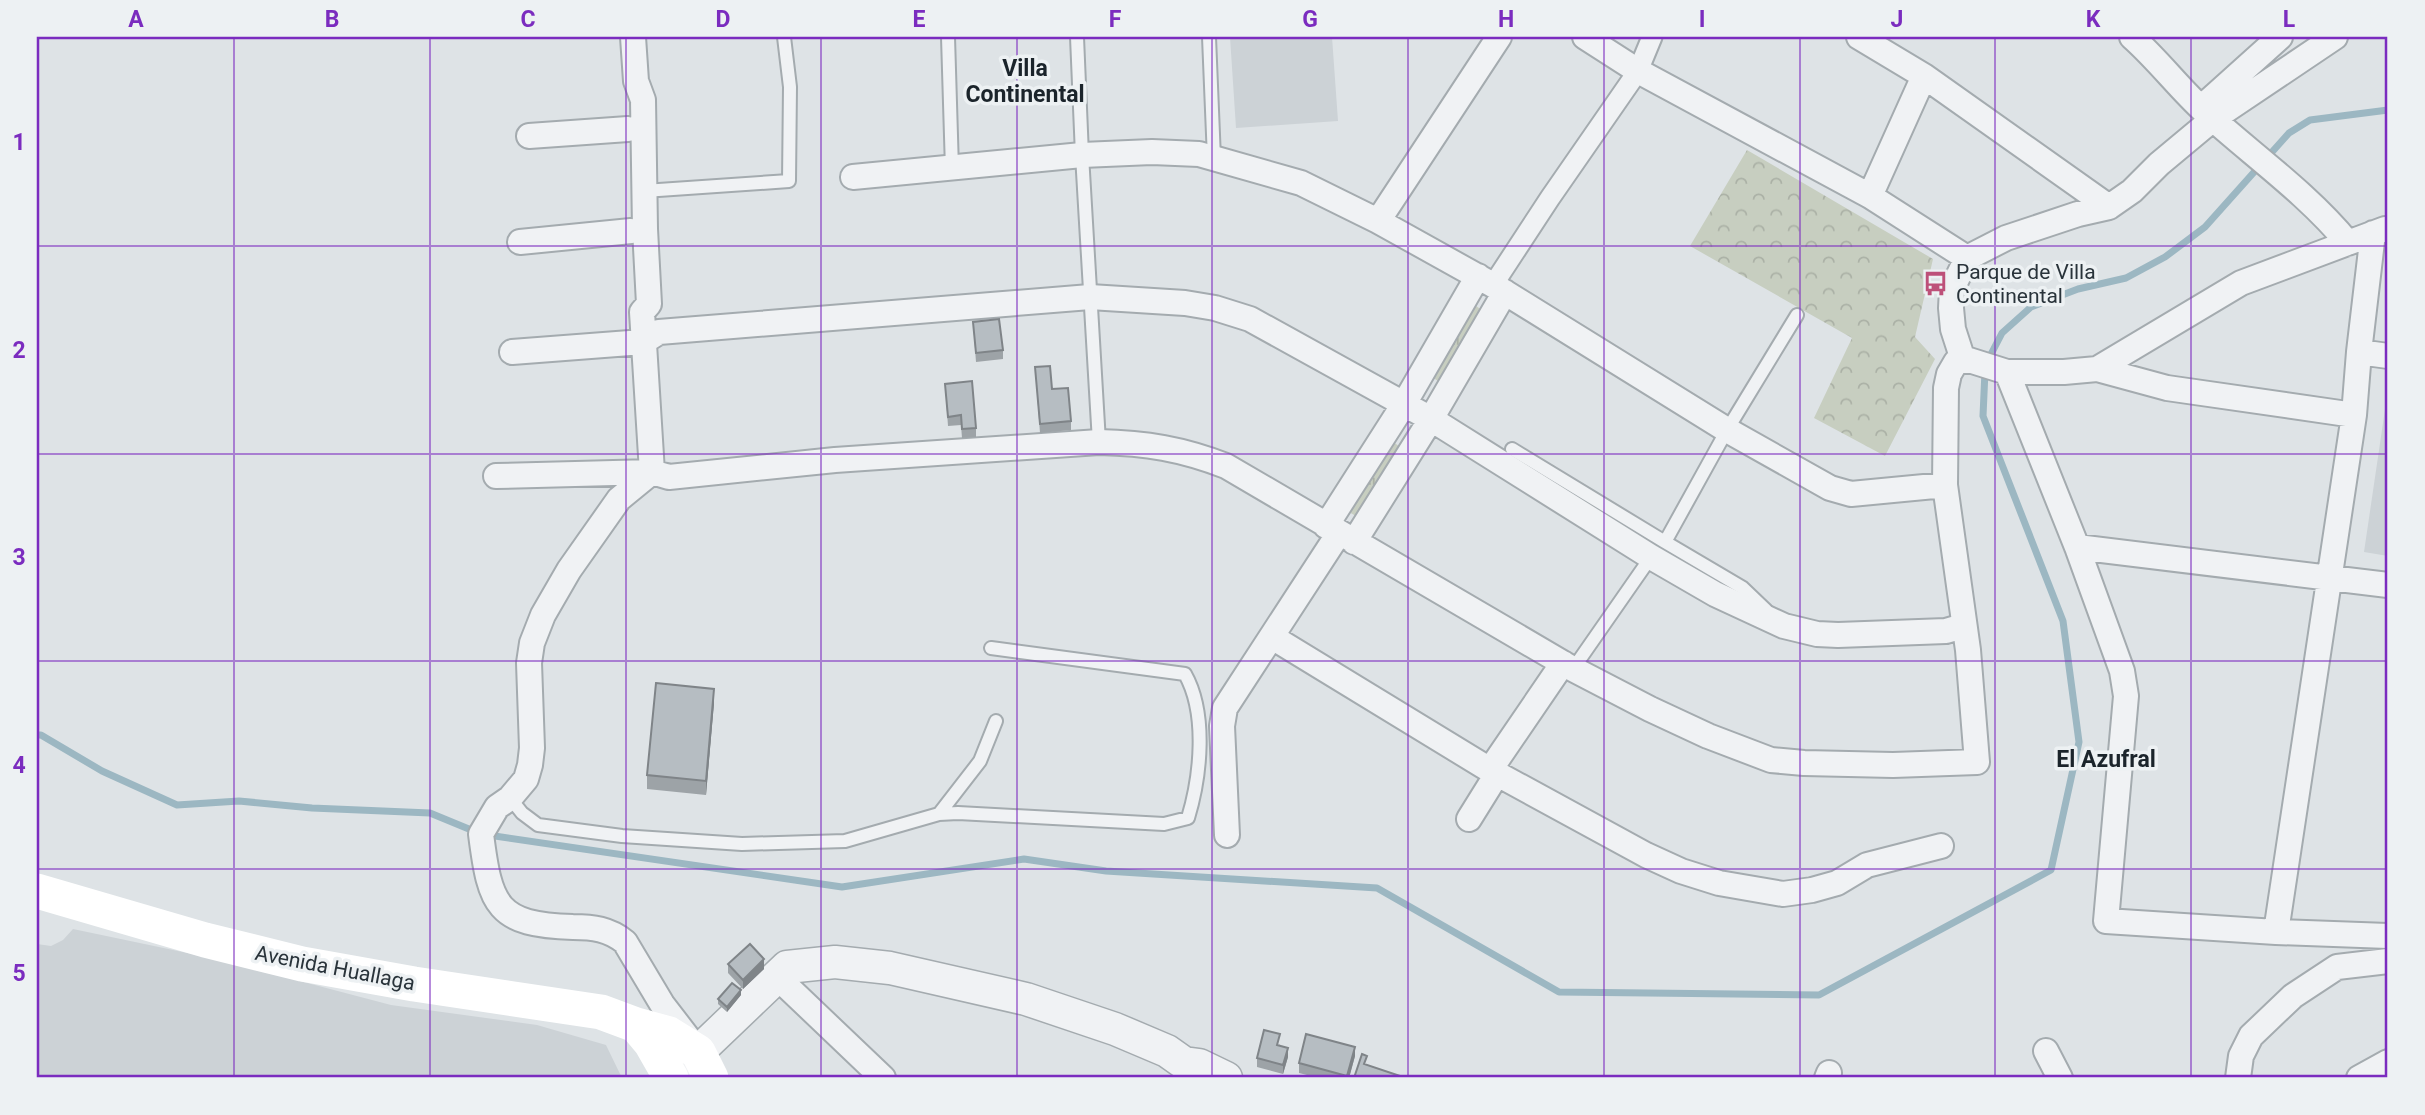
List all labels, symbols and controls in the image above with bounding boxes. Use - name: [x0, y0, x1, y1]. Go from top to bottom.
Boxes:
- text: A: [128, 6, 144, 33]
- text: B: [325, 6, 339, 33]
- text: C: [520, 6, 536, 33]
- text: D: [716, 6, 730, 33]
- text: E: [913, 6, 926, 33]
- text: F: [1109, 6, 1122, 33]
- text: G: [1302, 6, 1318, 33]
- text: H: [1498, 6, 1514, 33]
- text: I: [1699, 6, 1705, 33]
- text: J: [1891, 6, 1903, 33]
- text: K: [2086, 6, 2101, 33]
- text: L: [2283, 6, 2295, 33]
- district label: Villa Continental: [965, 55, 1085, 108]
- text: 1: [12, 129, 26, 156]
- place label: Parque de Villa Continental: [1956, 260, 2096, 308]
- bus stop icon: Parque de Villa Continental: [1922, 270, 1950, 298]
- text: 2: [12, 337, 26, 364]
- text: 3: [12, 544, 26, 571]
- district label: El Azufral: [2056, 746, 2156, 773]
- text: 4: [12, 752, 26, 779]
- street label: Avenida Huallaga: [253, 941, 417, 995]
- text: 5: [12, 960, 26, 987]

